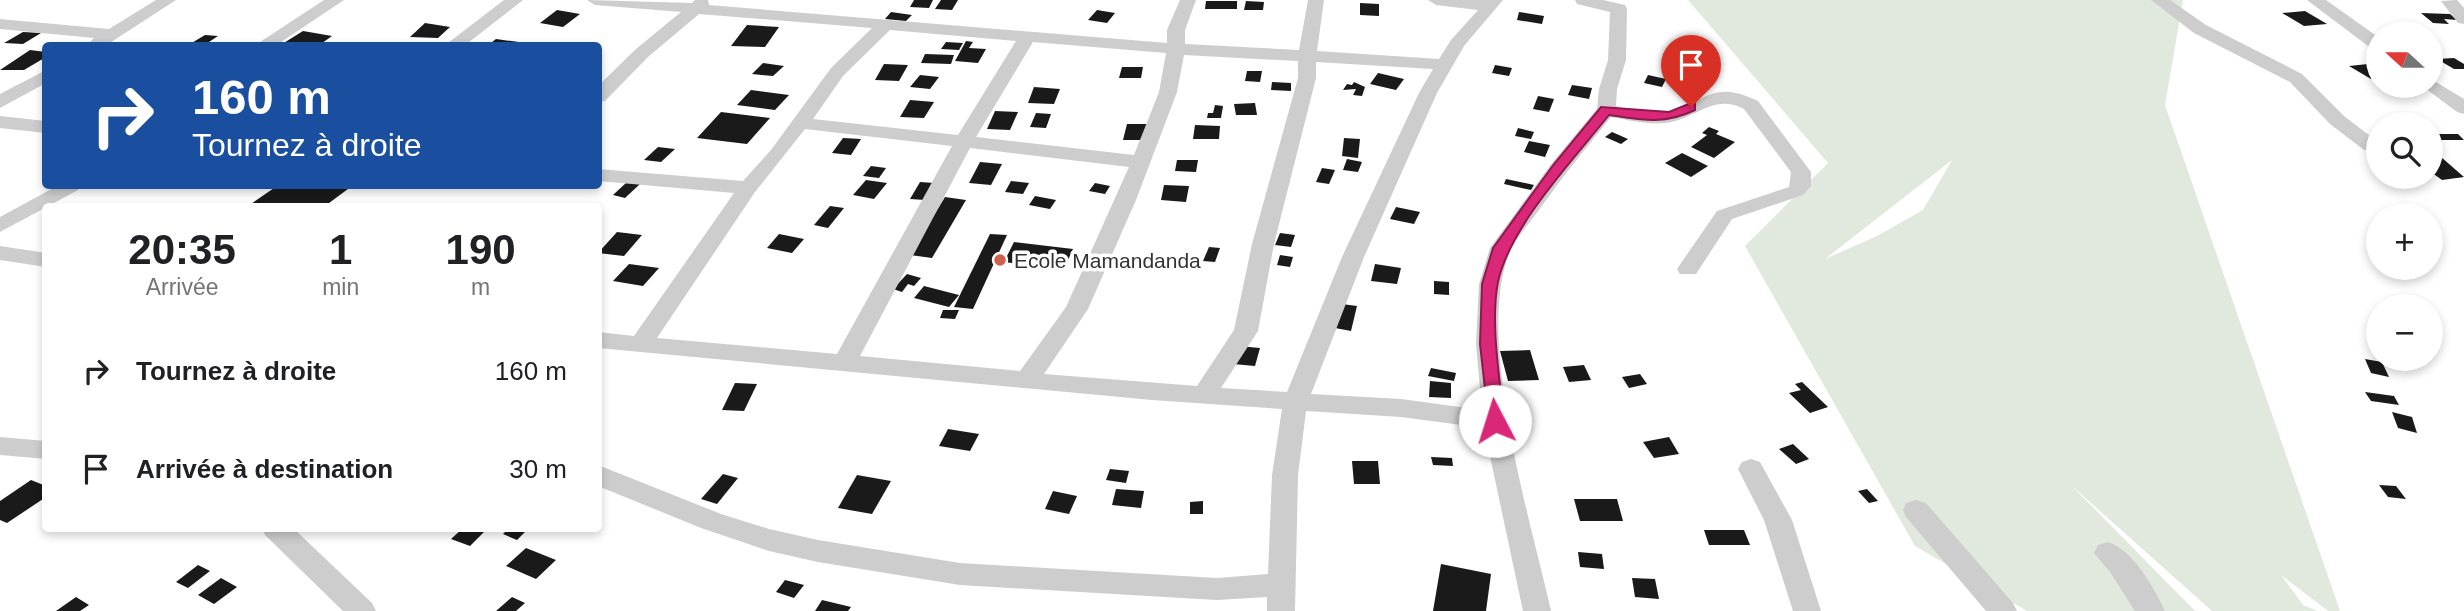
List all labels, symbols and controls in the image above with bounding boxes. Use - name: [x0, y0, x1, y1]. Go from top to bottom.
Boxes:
- north arrow: [2366, 21, 2443, 98]
- map controls: [2366, 21, 2443, 371]
- pin: [1661, 35, 1721, 107]
- icon: arrive: [1672, 46, 1710, 84]
- icon: right: [77, 70, 168, 161]
- text: 160 m: [192, 70, 331, 124]
- button: search: [2366, 112, 2443, 189]
- text: Tournez à droite: [192, 127, 421, 163]
- button: +: [2366, 203, 2443, 280]
- text: 20:35: [128, 226, 236, 273]
- text: 1: [329, 226, 352, 273]
- text: 190: [446, 226, 516, 273]
- place label: Ecole Mamandanda: [1014, 249, 1201, 272]
- marker: Ecole Mamandanda: [992, 252, 1008, 268]
- text: Arrivée: [146, 274, 219, 300]
- text: min: [322, 274, 359, 300]
- text: m: [471, 274, 490, 300]
- button: −: [2366, 294, 2443, 371]
- icon: right: [77, 352, 115, 390]
- text: Tournez à droite: [136, 356, 336, 386]
- text: 160 m: [495, 356, 567, 386]
- position arrow: [1458, 384, 1532, 458]
- icon: arrive: [77, 450, 115, 488]
- text: Arrivée à destination: [136, 454, 393, 484]
- text: 30 m: [509, 454, 567, 484]

